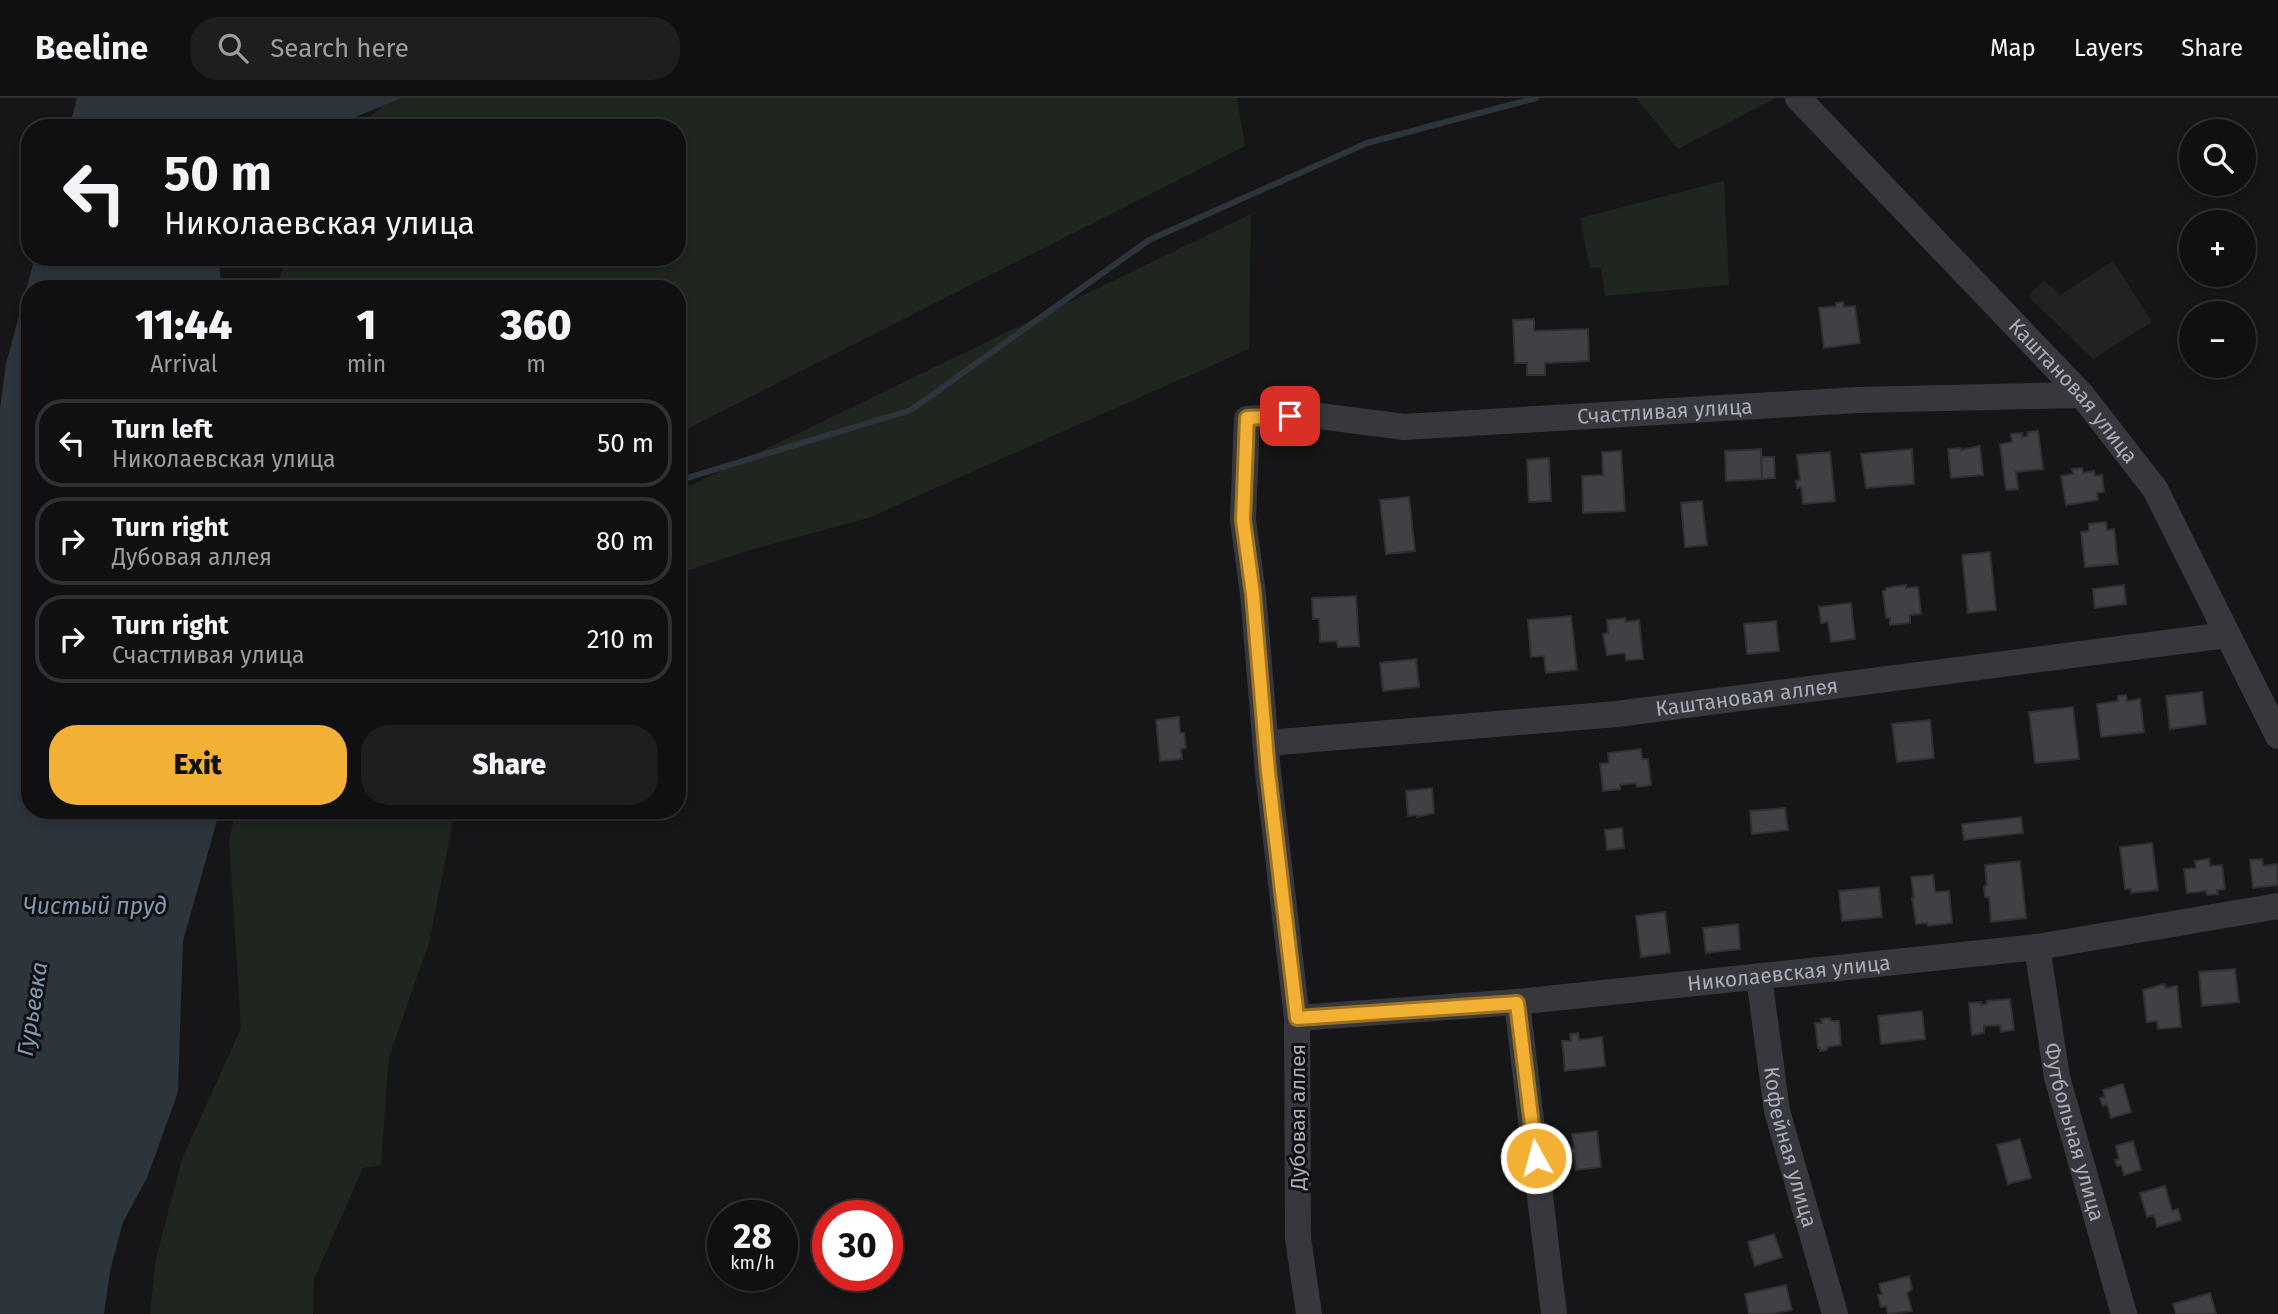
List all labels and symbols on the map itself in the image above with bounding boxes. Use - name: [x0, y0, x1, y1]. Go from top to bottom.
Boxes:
- street label: Каштановая улица: [2003, 313, 2143, 469]
- pin: [1260, 386, 1320, 446]
- street label: Счастливая улица: [1576, 393, 1753, 430]
- street label: Каштановая аллея: [1654, 672, 1840, 722]
- water label: Чистый пруд: [23, 892, 167, 920]
- street label: Николаевская улица: [1686, 950, 1892, 997]
- water label: Гурьевка: [11, 960, 53, 1058]
- street label: Футбольная улица: [2039, 1041, 2110, 1224]
- street label: Дубовая аллея: [1285, 1044, 1311, 1191]
- street label: Кофейная улица: [1758, 1065, 1823, 1230]
- position arrow: [1499, 1121, 1573, 1195]
- speed limit sign: 30: [812, 1200, 903, 1291]

